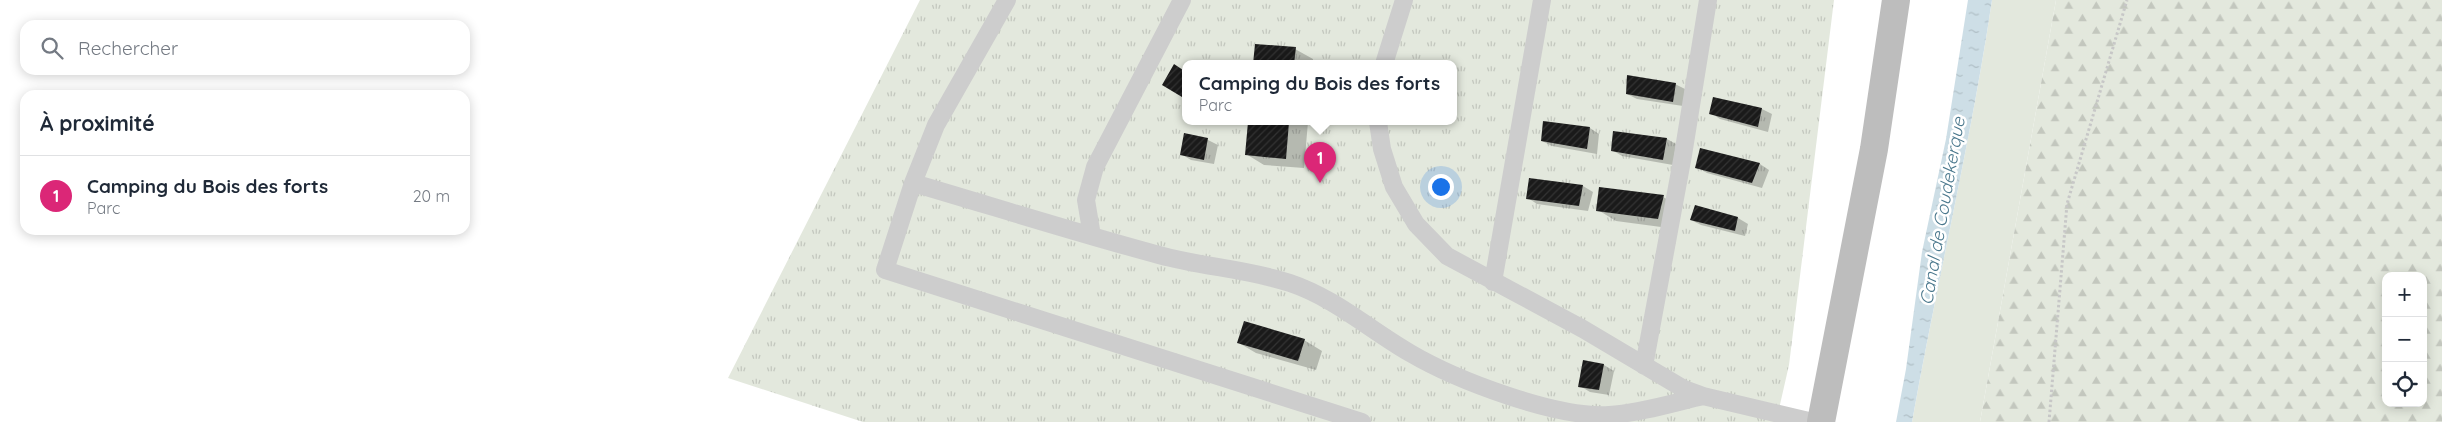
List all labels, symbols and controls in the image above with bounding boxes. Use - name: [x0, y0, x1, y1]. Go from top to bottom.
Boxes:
- search box: [20, 20, 470, 75]
- icon: search: [38, 34, 66, 62]
- text: Rechercher: [78, 36, 178, 60]
- popup: [1182, 60, 1457, 125]
- text: Camping du Bois des forts: [1199, 71, 1440, 95]
- text: Parc: [1199, 95, 1232, 115]
- text: À proximité: [40, 110, 155, 136]
- water label: Canal de Coudekerque: [1914, 115, 1970, 307]
- pin: 1: [1304, 142, 1336, 183]
- text: Camping du Bois des forts: [87, 174, 328, 198]
- your location: [1428, 174, 1454, 200]
- text: 1: [53, 186, 59, 206]
- text: 20 m: [413, 186, 450, 206]
- text: Parc: [87, 198, 120, 218]
- map controls: [2382, 272, 2427, 407]
- button: +: [2382, 272, 2427, 317]
- button: −: [2382, 317, 2427, 362]
- button: locate: [2382, 362, 2427, 407]

